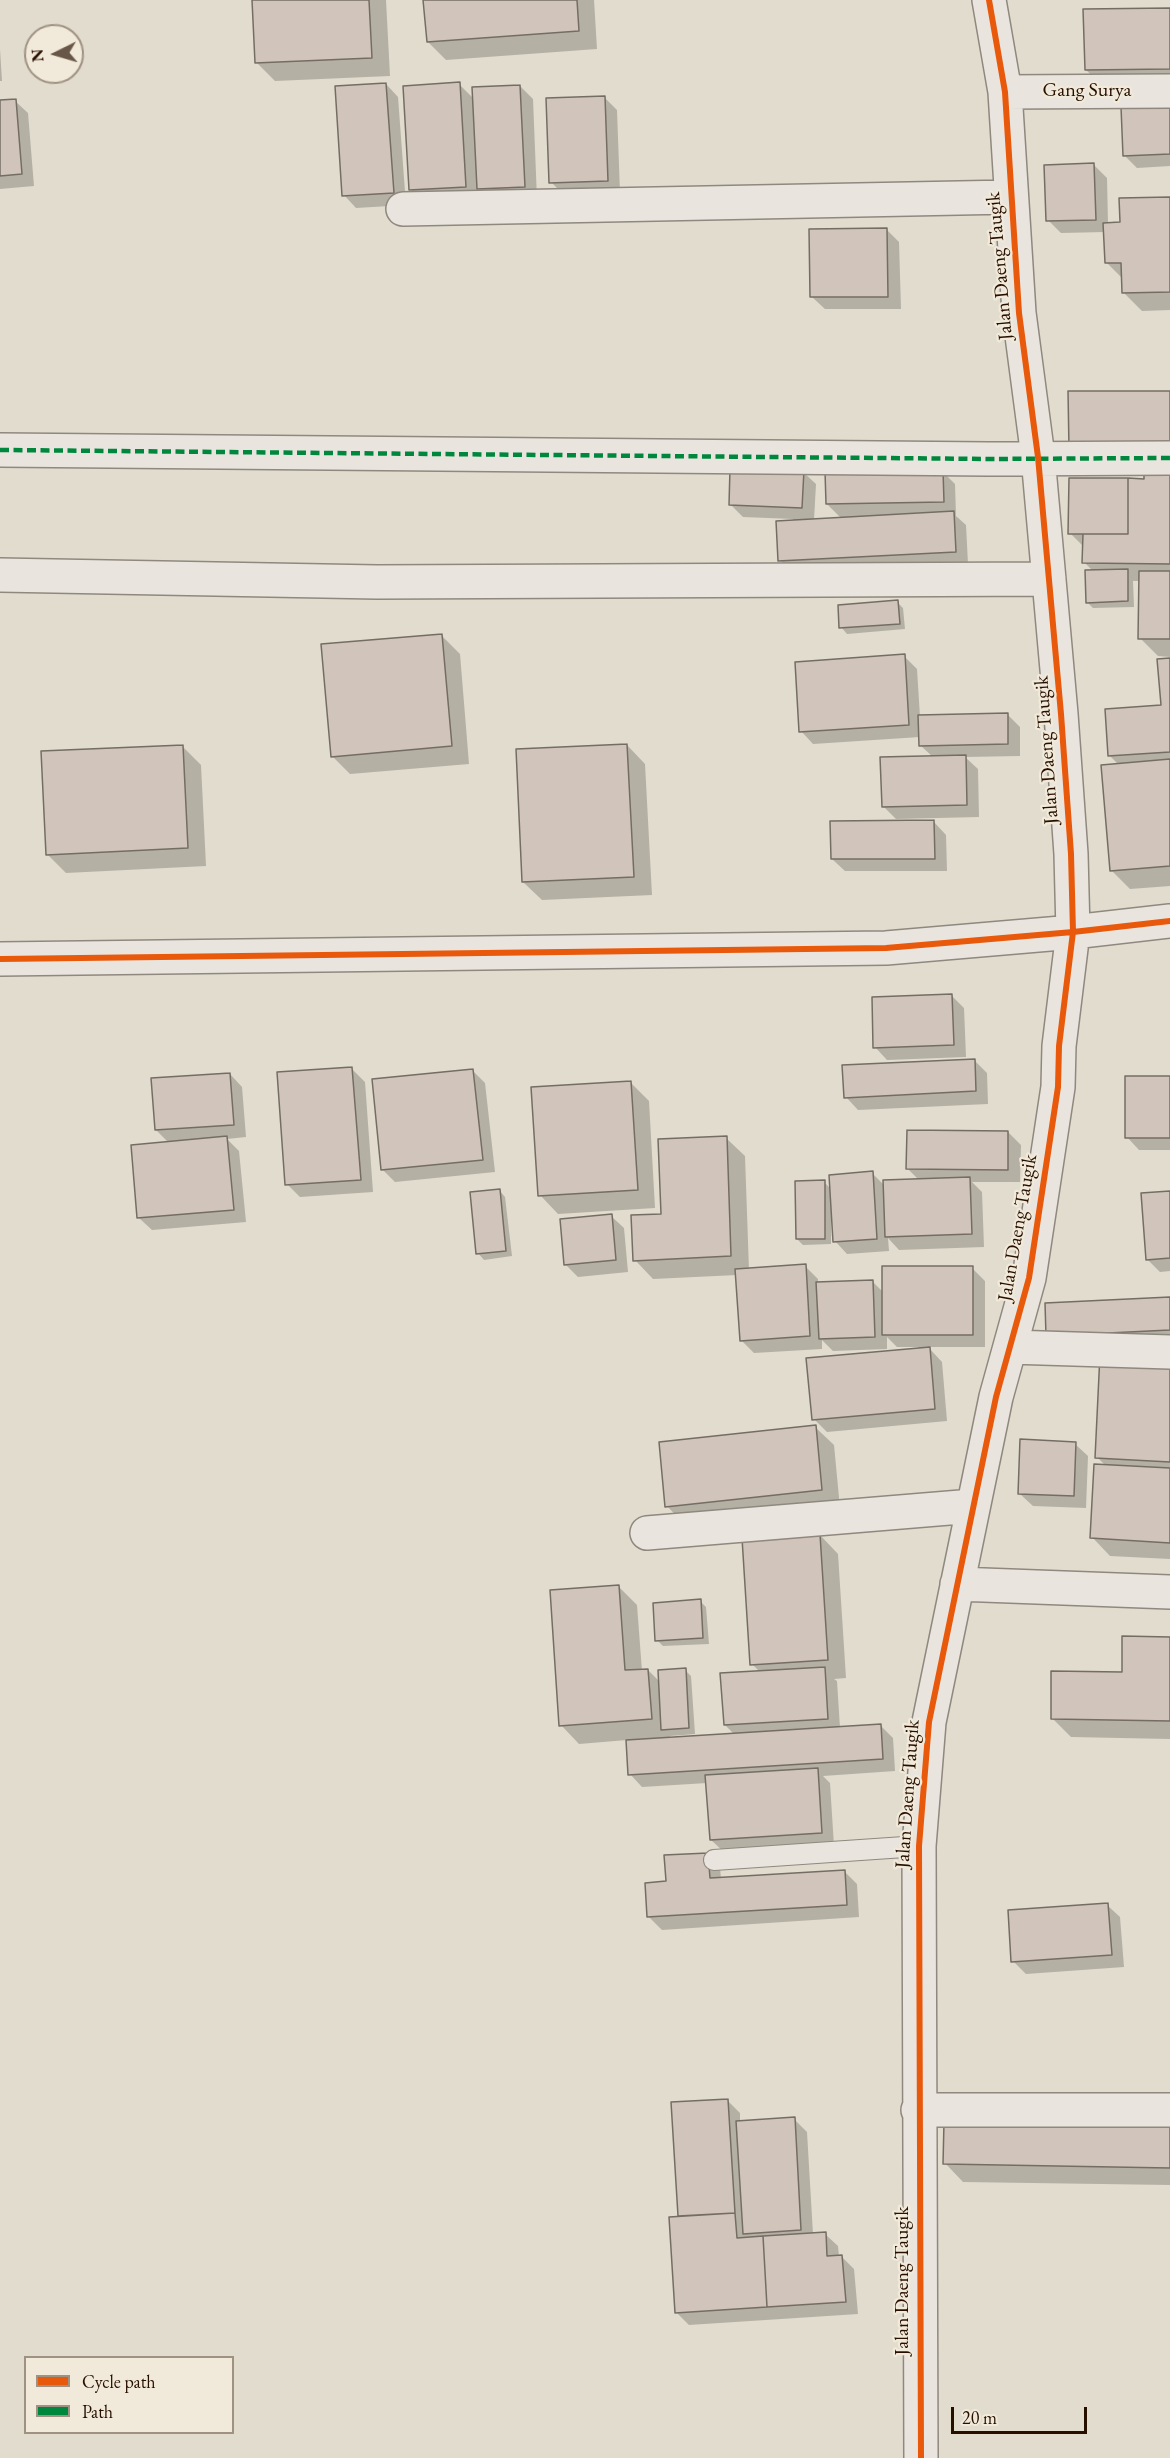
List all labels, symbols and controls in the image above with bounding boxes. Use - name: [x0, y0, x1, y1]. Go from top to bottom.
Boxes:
- north arrow: [24, 24, 84, 84]
- text: N: [27, 48, 49, 63]
- street label: Gang Surya: [1043, 79, 1131, 103]
- street label: Jalan Daeng Taugik: [982, 191, 1018, 341]
- street label: Jalan Daeng Taugik: [1030, 675, 1064, 825]
- street label: Jalan Daeng Taugik: [993, 1153, 1043, 1303]
- street label: Jalan Daeng Taugik: [891, 1719, 925, 1869]
- street label: Jalan Daeng Taugik: [891, 2206, 915, 2356]
- legend: [24, 2356, 234, 2434]
- text: Cycle path: [82, 2370, 156, 2393]
- scale bar: [954, 2395, 1090, 2433]
- text: Path: [82, 2400, 113, 2423]
- text: 20 m: [962, 2406, 997, 2429]

